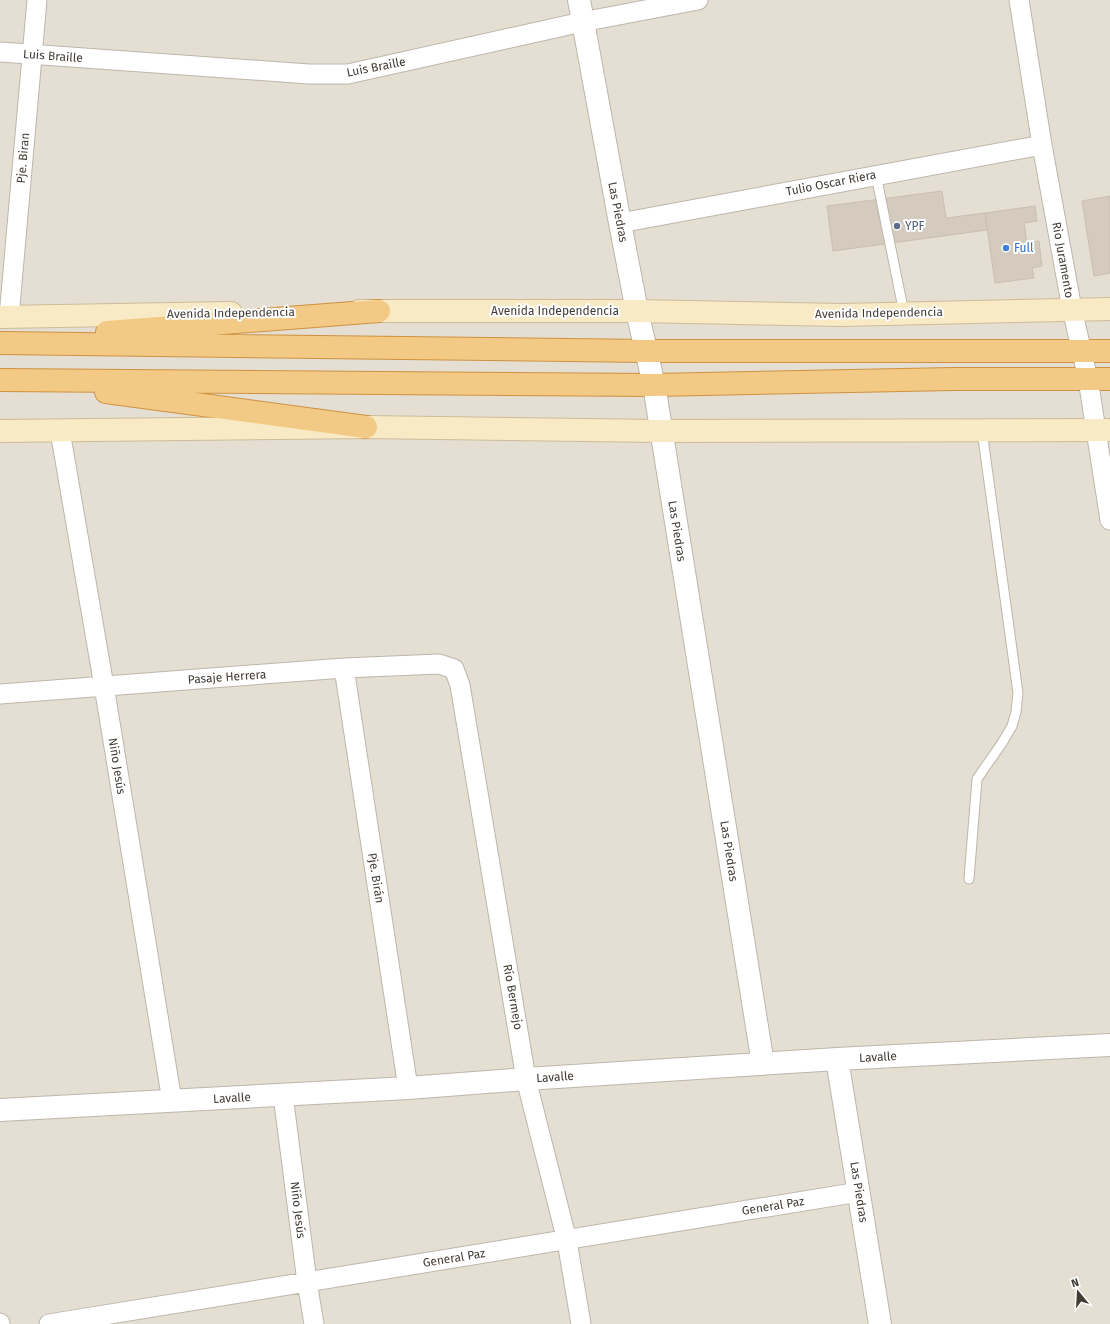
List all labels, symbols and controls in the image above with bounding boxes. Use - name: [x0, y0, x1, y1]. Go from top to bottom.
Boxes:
- street label: Luis Braille: [23, 47, 83, 65]
- street label: Luis Braille: [345, 54, 407, 80]
- street label: Pje. Biran: [14, 132, 32, 184]
- street label: Tulio Oscar Riera: [785, 167, 877, 199]
- street label: Las Piedras: [605, 181, 631, 244]
- place label: YPF: [905, 219, 925, 233]
- marker: YPF: [892, 221, 902, 231]
- street label: Rio Juramento: [1049, 221, 1077, 299]
- place label: Full: [1014, 241, 1034, 255]
- marker: Full: [1001, 243, 1011, 253]
- street label: Avenida Independencia: [491, 304, 619, 318]
- street label: Avenida Independencia: [167, 305, 295, 321]
- street label: Avenida Independencia: [815, 305, 943, 321]
- street label: Las Piedras: [665, 500, 689, 563]
- street label: Pasaje Herrera: [187, 667, 267, 687]
- street label: Niño Jesús: [106, 737, 128, 796]
- street label: Las Piedras: [717, 820, 741, 883]
- street label: Pje. Birán: [365, 852, 387, 904]
- street label: Río Bermejo: [500, 963, 526, 1031]
- street label: Lavalle: [859, 1049, 897, 1065]
- street label: Lavalle: [536, 1069, 574, 1085]
- street label: Lavalle: [213, 1090, 251, 1106]
- street label: Las Piedras: [847, 1161, 871, 1224]
- street label: Niño Jesús: [288, 1181, 308, 1240]
- street label: General Paz: [741, 1194, 805, 1218]
- street label: General Paz: [422, 1246, 486, 1270]
- north arrow: [1058, 1272, 1098, 1312]
- text: N: [1070, 1276, 1081, 1290]

